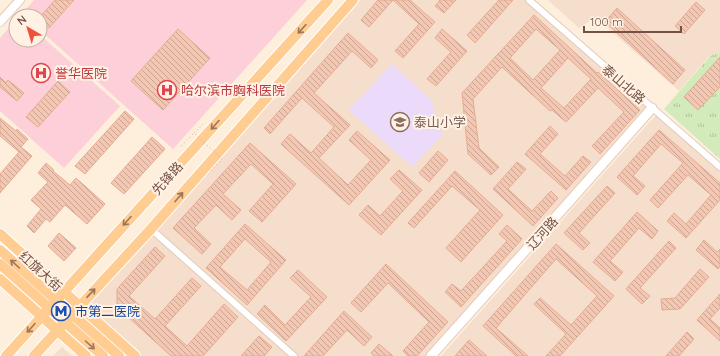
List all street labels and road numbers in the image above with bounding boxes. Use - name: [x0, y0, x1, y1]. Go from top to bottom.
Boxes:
- street label: 泰山北路: [599, 61, 649, 107]
- street label: 先锋路: [148, 158, 186, 198]
- street label: 辽河路: [523, 213, 561, 253]
- street label: 红旗大街: [16, 248, 66, 294]

